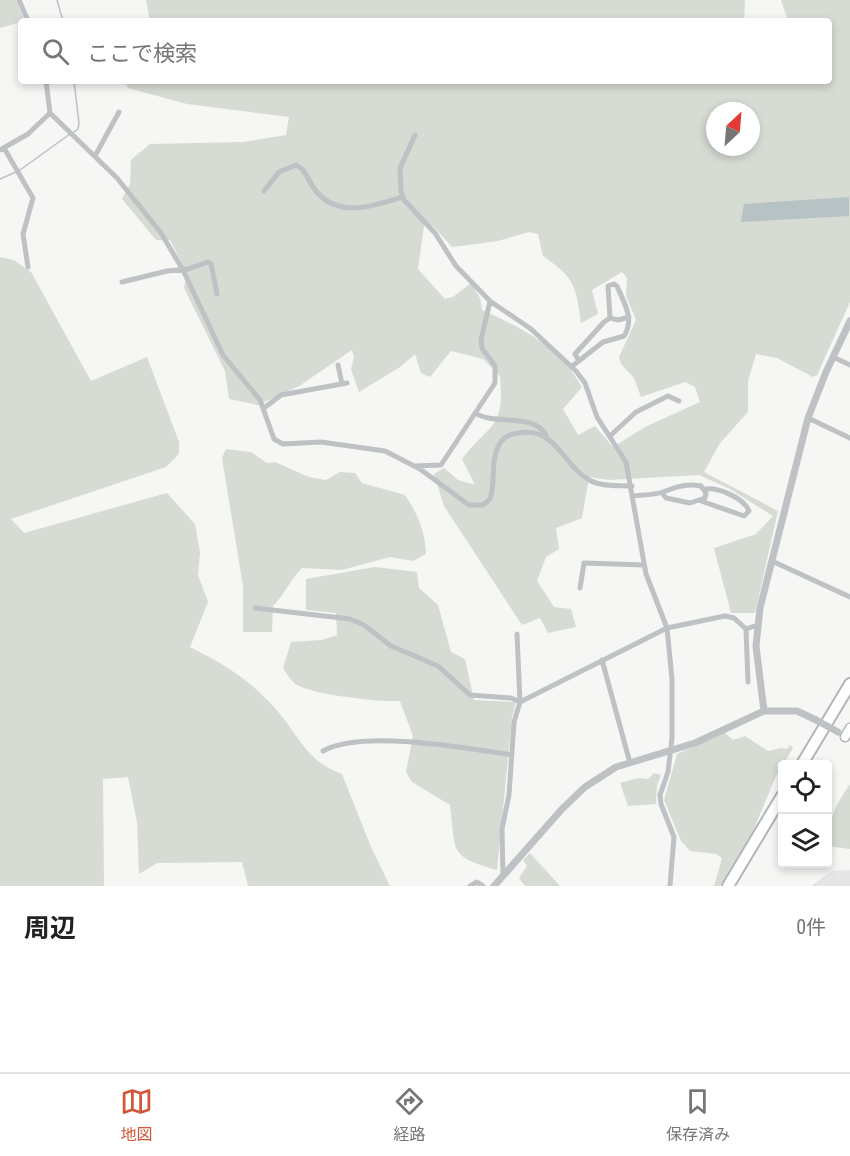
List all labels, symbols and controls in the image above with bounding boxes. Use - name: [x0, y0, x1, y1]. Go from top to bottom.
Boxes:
- search box: [18, 18, 832, 84]
- icon: search: [39, 35, 72, 68]
- text: ここで検索: [87, 41, 197, 66]
- north arrow: [706, 102, 760, 156]
- map controls: [778, 760, 832, 868]
- button: locate: [778, 760, 832, 814]
- button: layers: [778, 814, 832, 868]
- text: 周辺: [24, 913, 76, 943]
- text: 0件: [796, 915, 826, 939]
- tab: 地図: [120, 1085, 153, 1145]
- tab: 経路: [393, 1085, 426, 1145]
- tab: 保存済み: [666, 1085, 730, 1145]

